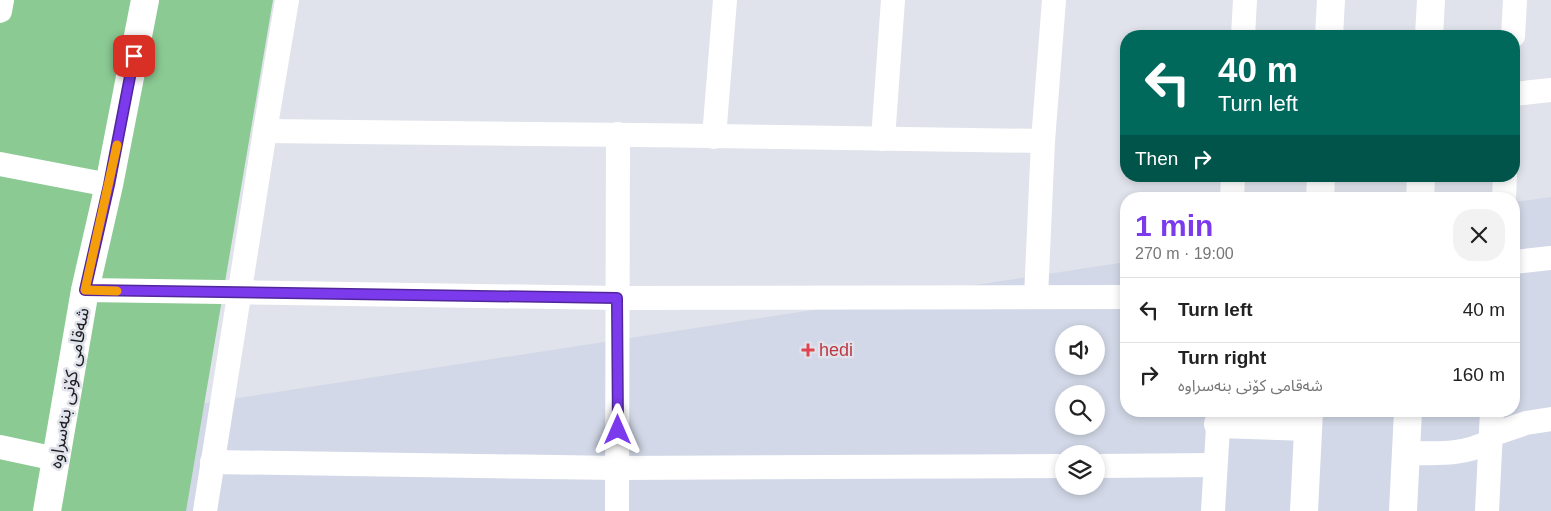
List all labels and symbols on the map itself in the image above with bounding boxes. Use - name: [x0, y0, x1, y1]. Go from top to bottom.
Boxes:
- pin: [113, 35, 155, 77]
- street label: شەقامی کۆنی بنەسراوە: [45, 306, 94, 470]
- place label: hedi: [819, 340, 853, 360]
- marker: hedi: [801, 343, 815, 357]
- position arrow: [591, 403, 643, 455]

